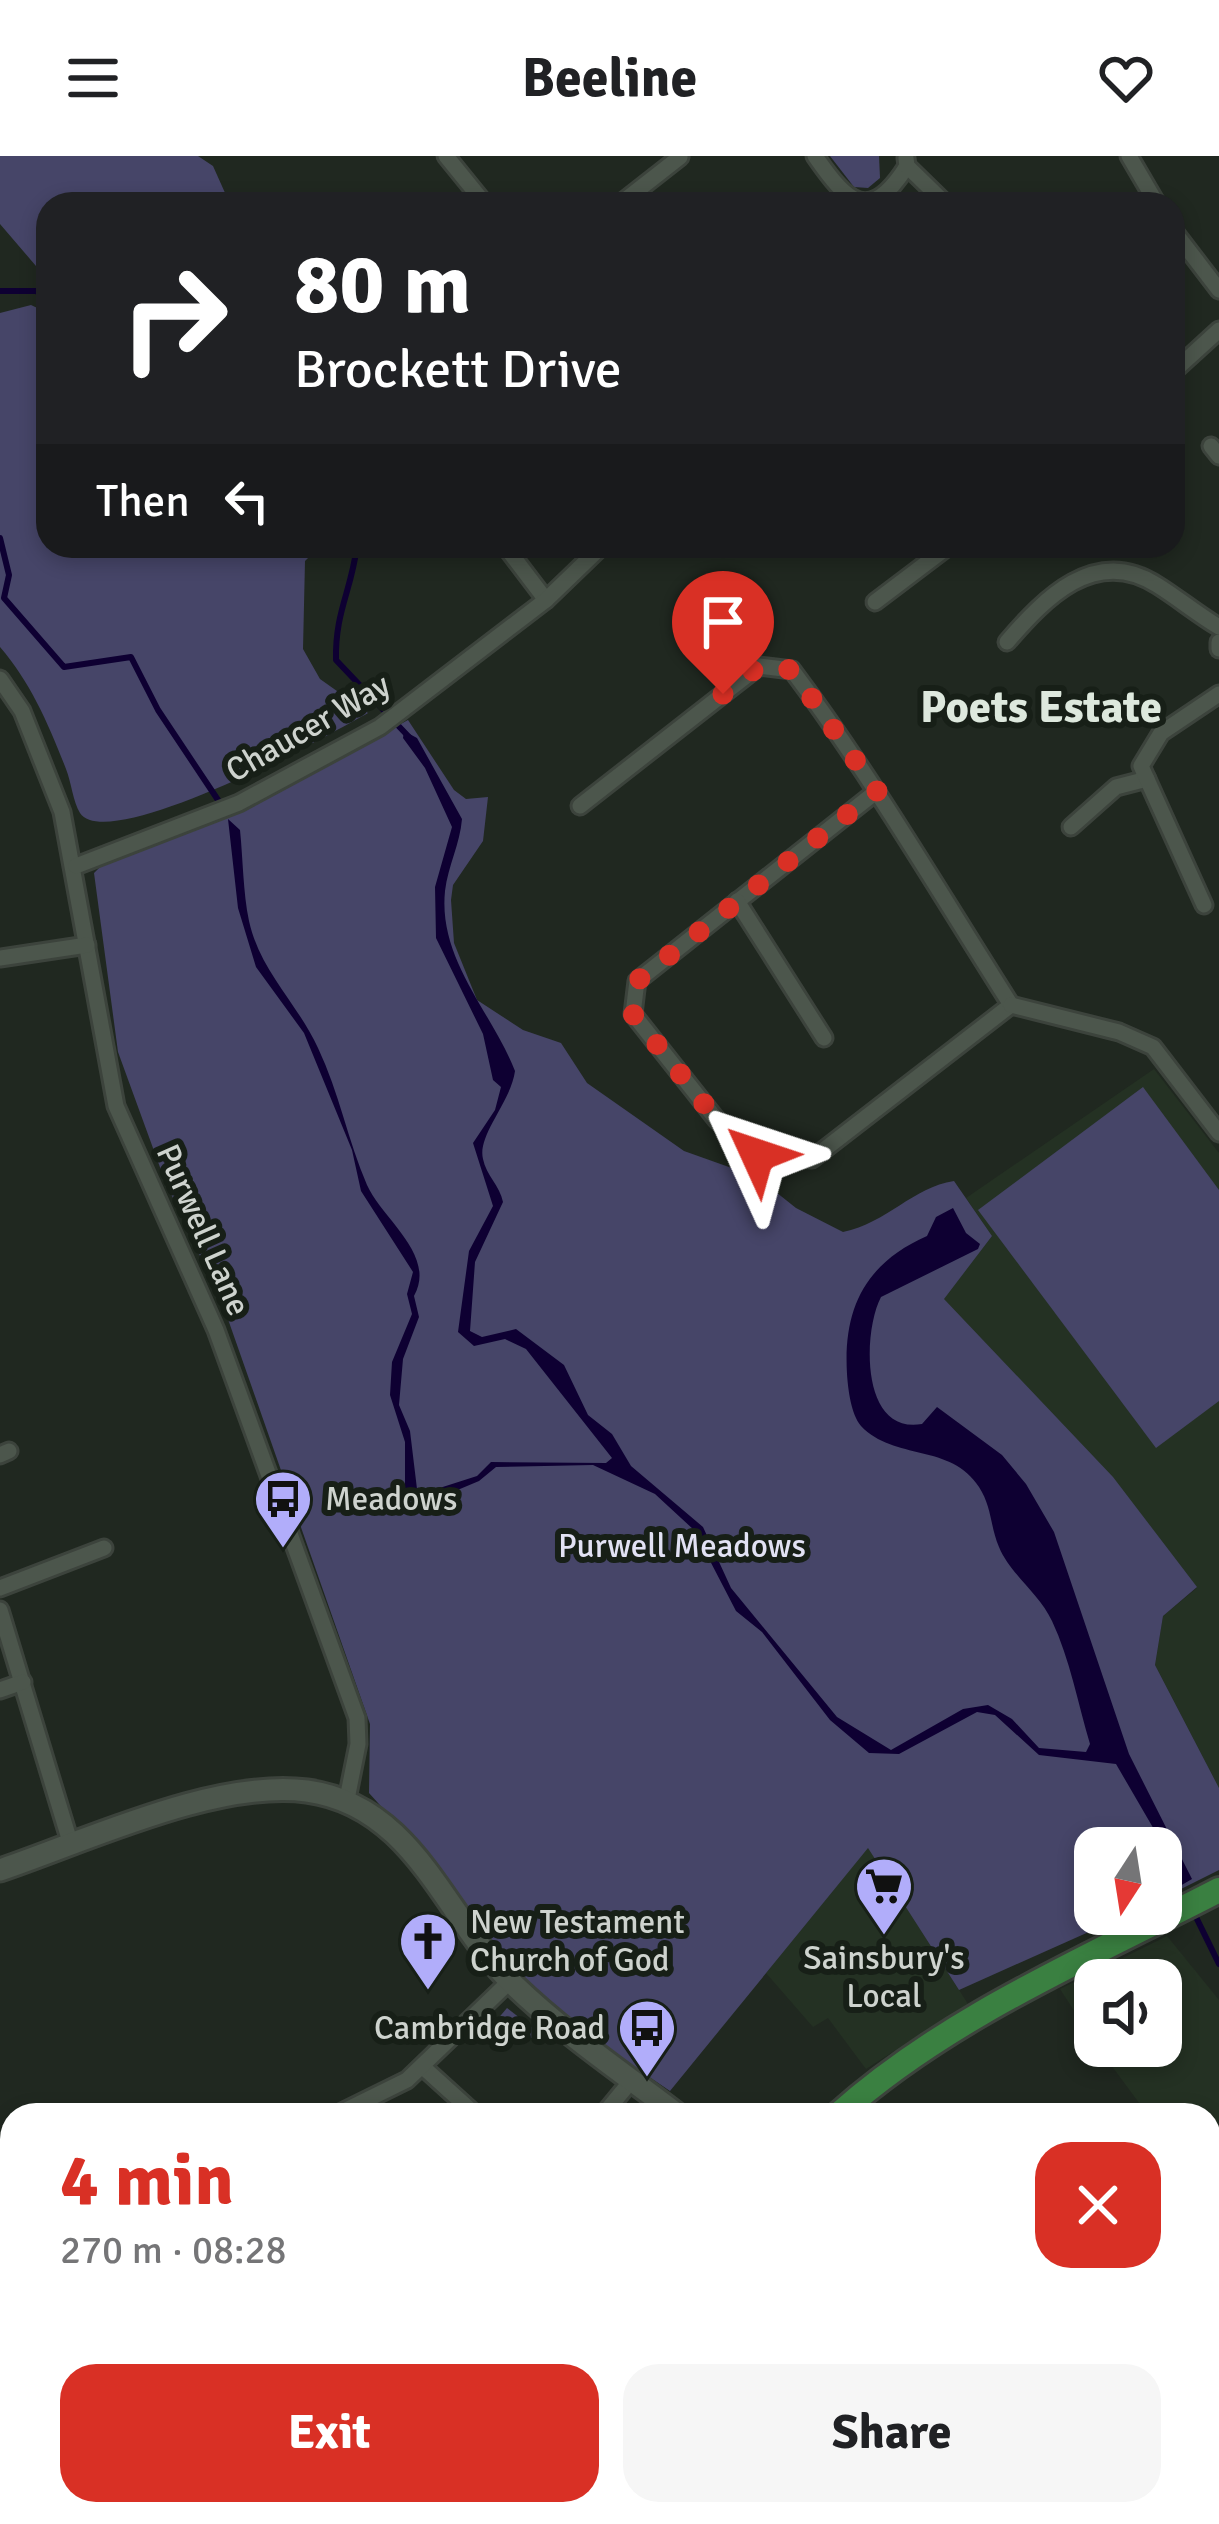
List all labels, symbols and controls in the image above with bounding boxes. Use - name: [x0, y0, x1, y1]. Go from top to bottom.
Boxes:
- icon: menu: [60, 45, 126, 111]
- text: Beeline: [522, 45, 697, 112]
- icon: heart: [1093, 45, 1159, 111]
- text: 80 m: [294, 233, 471, 337]
- icon: right: [96, 240, 252, 396]
- text: Brockett Drive: [294, 336, 622, 403]
- icon: left: [214, 468, 280, 534]
- text: Then: [96, 474, 190, 529]
- pin: [672, 571, 774, 694]
- icon: arrive: [690, 589, 756, 655]
- street label: Chaucer Way: [219, 664, 398, 791]
- district label: Poets Estate: [920, 680, 1162, 735]
- position arrow: [694, 1092, 820, 1218]
- street label: Purwell Lane: [147, 1138, 259, 1322]
- bus stop icon: Meadows: [252, 1468, 314, 1550]
- place label: Meadows: [325, 1479, 457, 1520]
- park label: Purwell Meadows: [558, 1526, 806, 1567]
- north arrow: [1074, 1827, 1182, 1935]
- map controls: [1074, 1827, 1182, 2067]
- supermarket icon: Sainsbury's Local: [853, 1855, 915, 1937]
- place label: New Testament Church of God: [470, 1902, 685, 1981]
- church icon: New Testament Church of God: [397, 1910, 459, 1992]
- place label: Sainsbury's Local: [803, 1938, 965, 2017]
- button: sound: [1074, 1959, 1182, 2067]
- bus stop icon: Cambridge Road: [616, 1997, 678, 2079]
- place label: Cambridge Road: [374, 2008, 605, 2049]
- text: 4 min: [60, 2136, 234, 2225]
- button: close: [1035, 2142, 1161, 2268]
- text: 270 m · 08:28: [60, 2226, 287, 2274]
- button: Exit: [60, 2364, 599, 2502]
- button: Share: [623, 2364, 1161, 2502]

